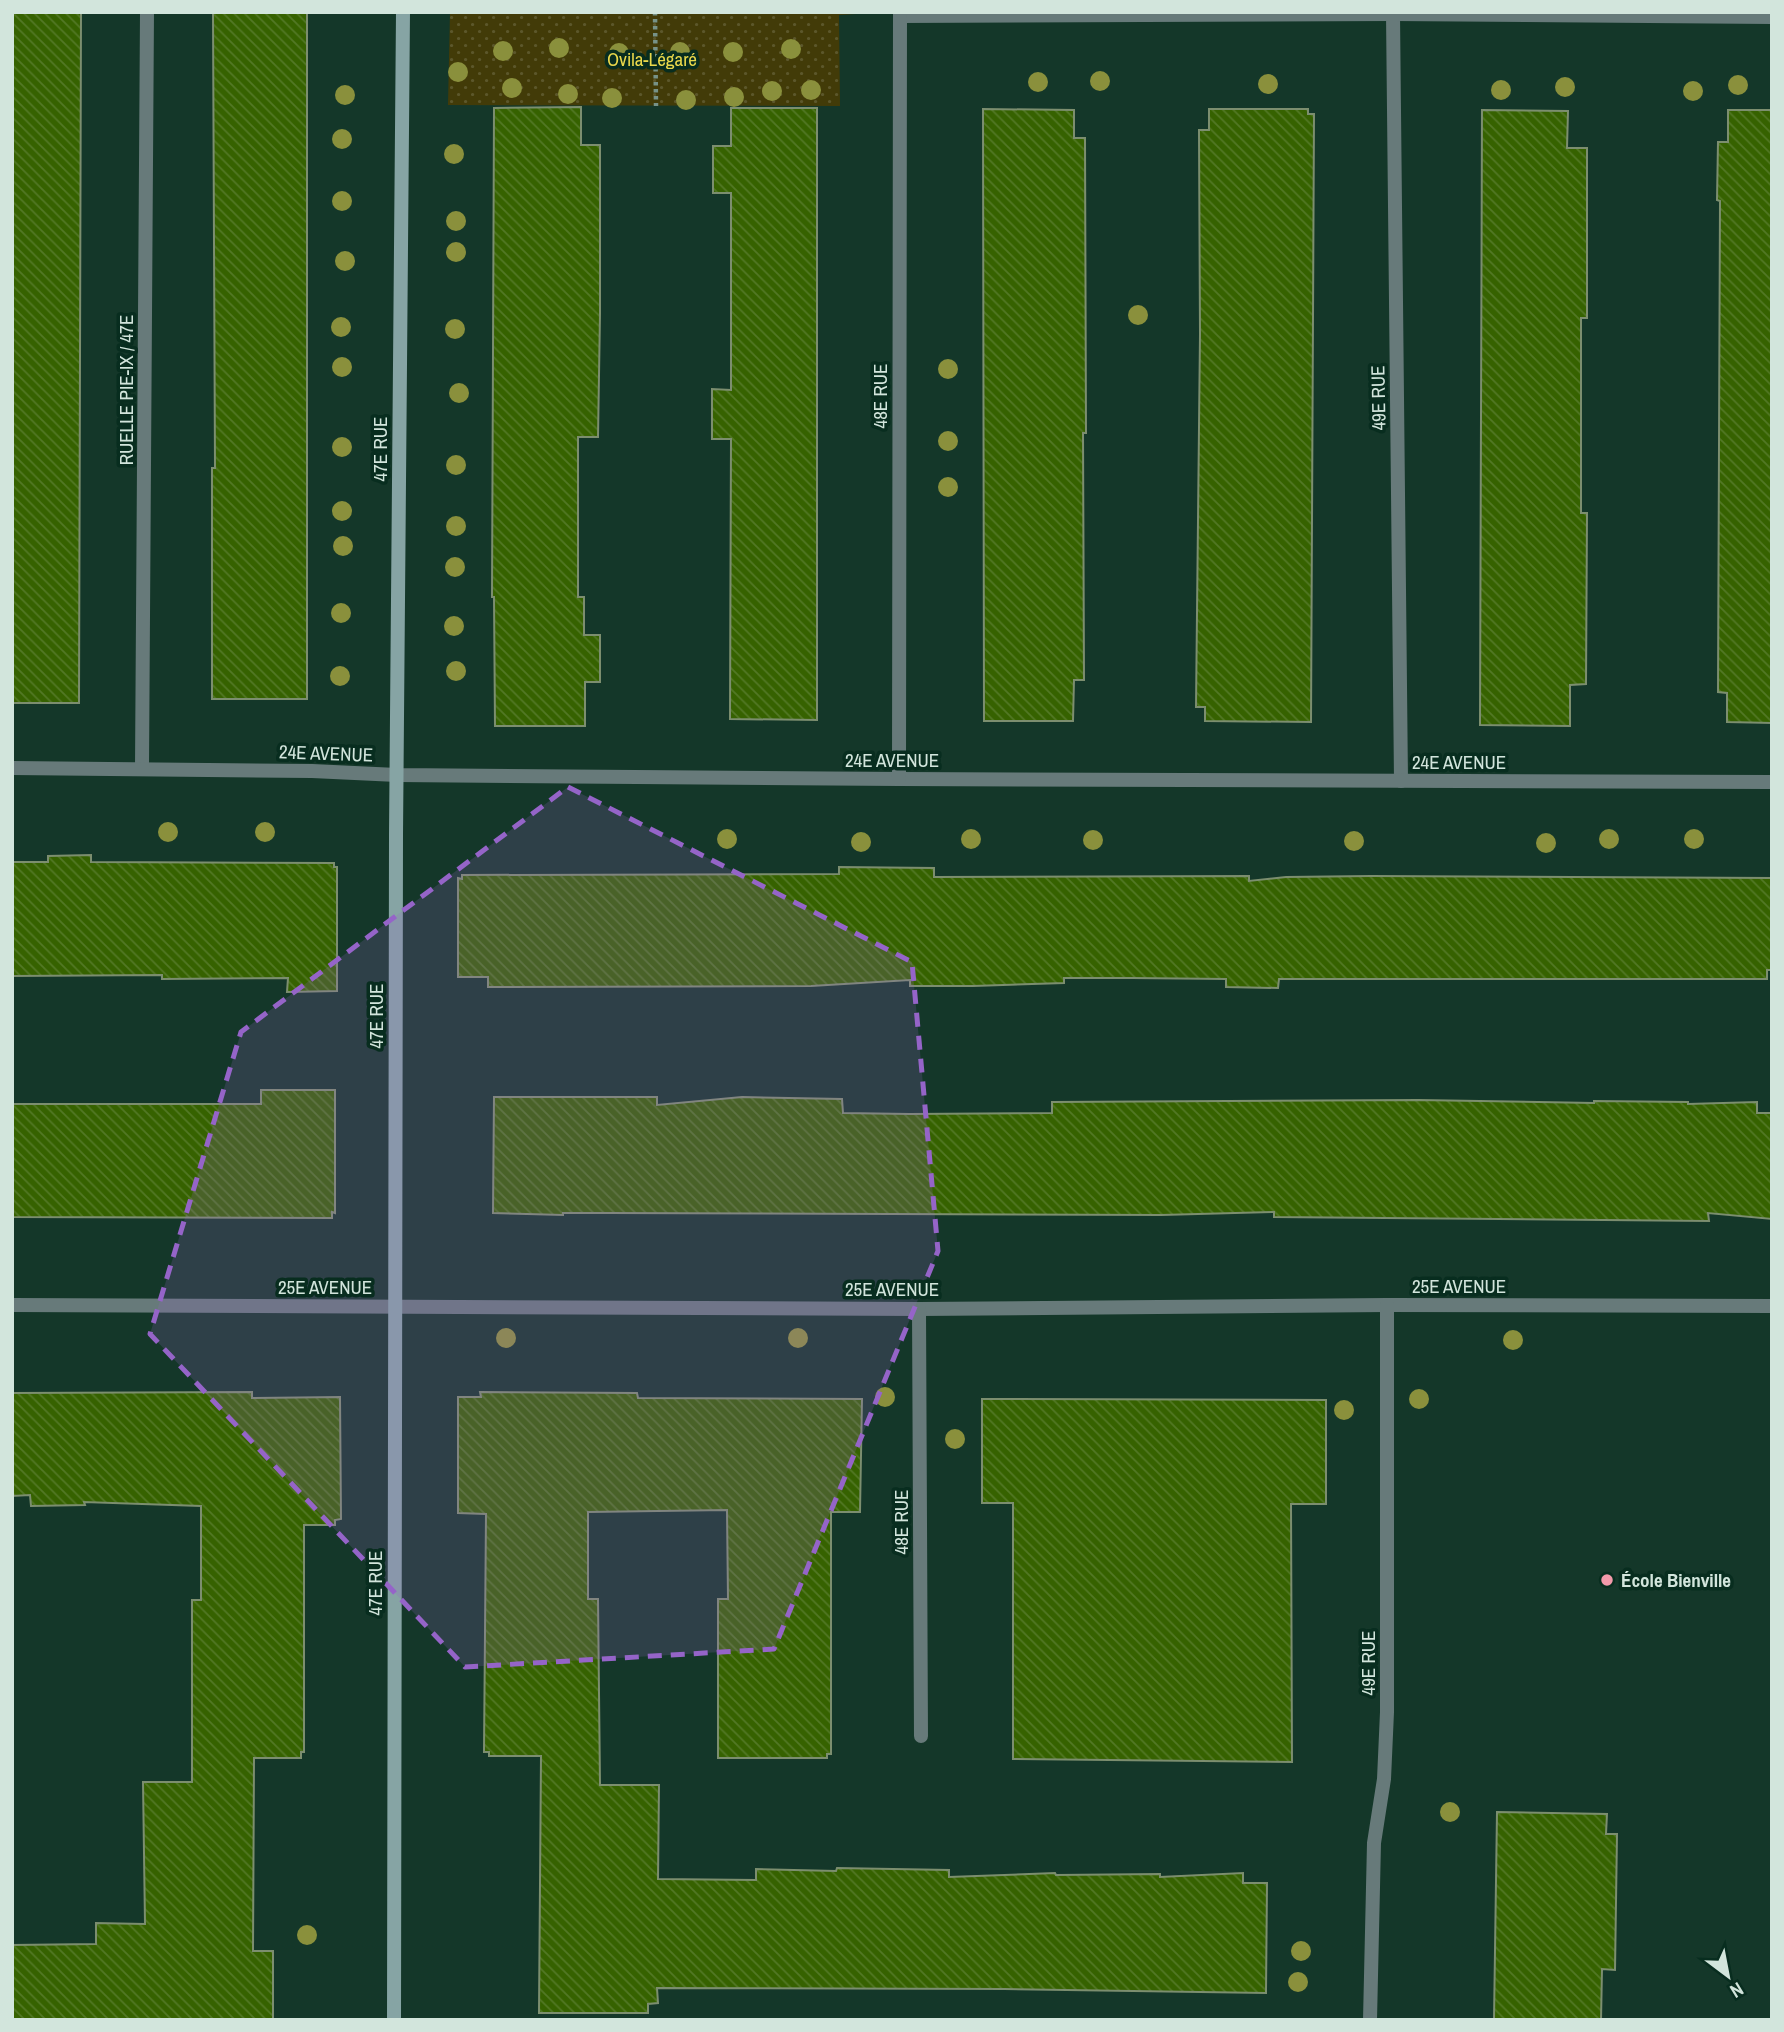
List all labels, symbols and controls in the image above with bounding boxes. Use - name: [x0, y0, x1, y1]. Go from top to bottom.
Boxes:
- park label: Ovila-Légaré: [607, 46, 697, 72]
- street label: RUELLE PIE-IX / 47E: [113, 315, 139, 465]
- street label: 48E RUE: [867, 364, 893, 428]
- street label: 49E RUE: [1364, 365, 1392, 431]
- street label: 47E RUE: [367, 417, 393, 481]
- street label: 24E AVENUE: [279, 738, 373, 768]
- street label: 24E AVENUE: [845, 747, 939, 773]
- street label: 24E AVENUE: [1412, 749, 1506, 775]
- street label: 47E RUE: [363, 984, 389, 1048]
- street label: 25E AVENUE: [1412, 1273, 1506, 1299]
- street label: 25E AVENUE: [278, 1274, 372, 1300]
- street label: 25E AVENUE: [845, 1276, 939, 1302]
- street label: 48E RUE: [888, 1490, 914, 1554]
- street label: 47E RUE: [362, 1551, 388, 1615]
- place label: École Bienville: [1621, 1567, 1731, 1593]
- marker: École Bienville: [1599, 1572, 1615, 1588]
- street label: 49E RUE: [1355, 1631, 1381, 1695]
- north arrow: [1693, 1941, 1763, 2011]
- text: N: [1725, 1976, 1749, 2004]

